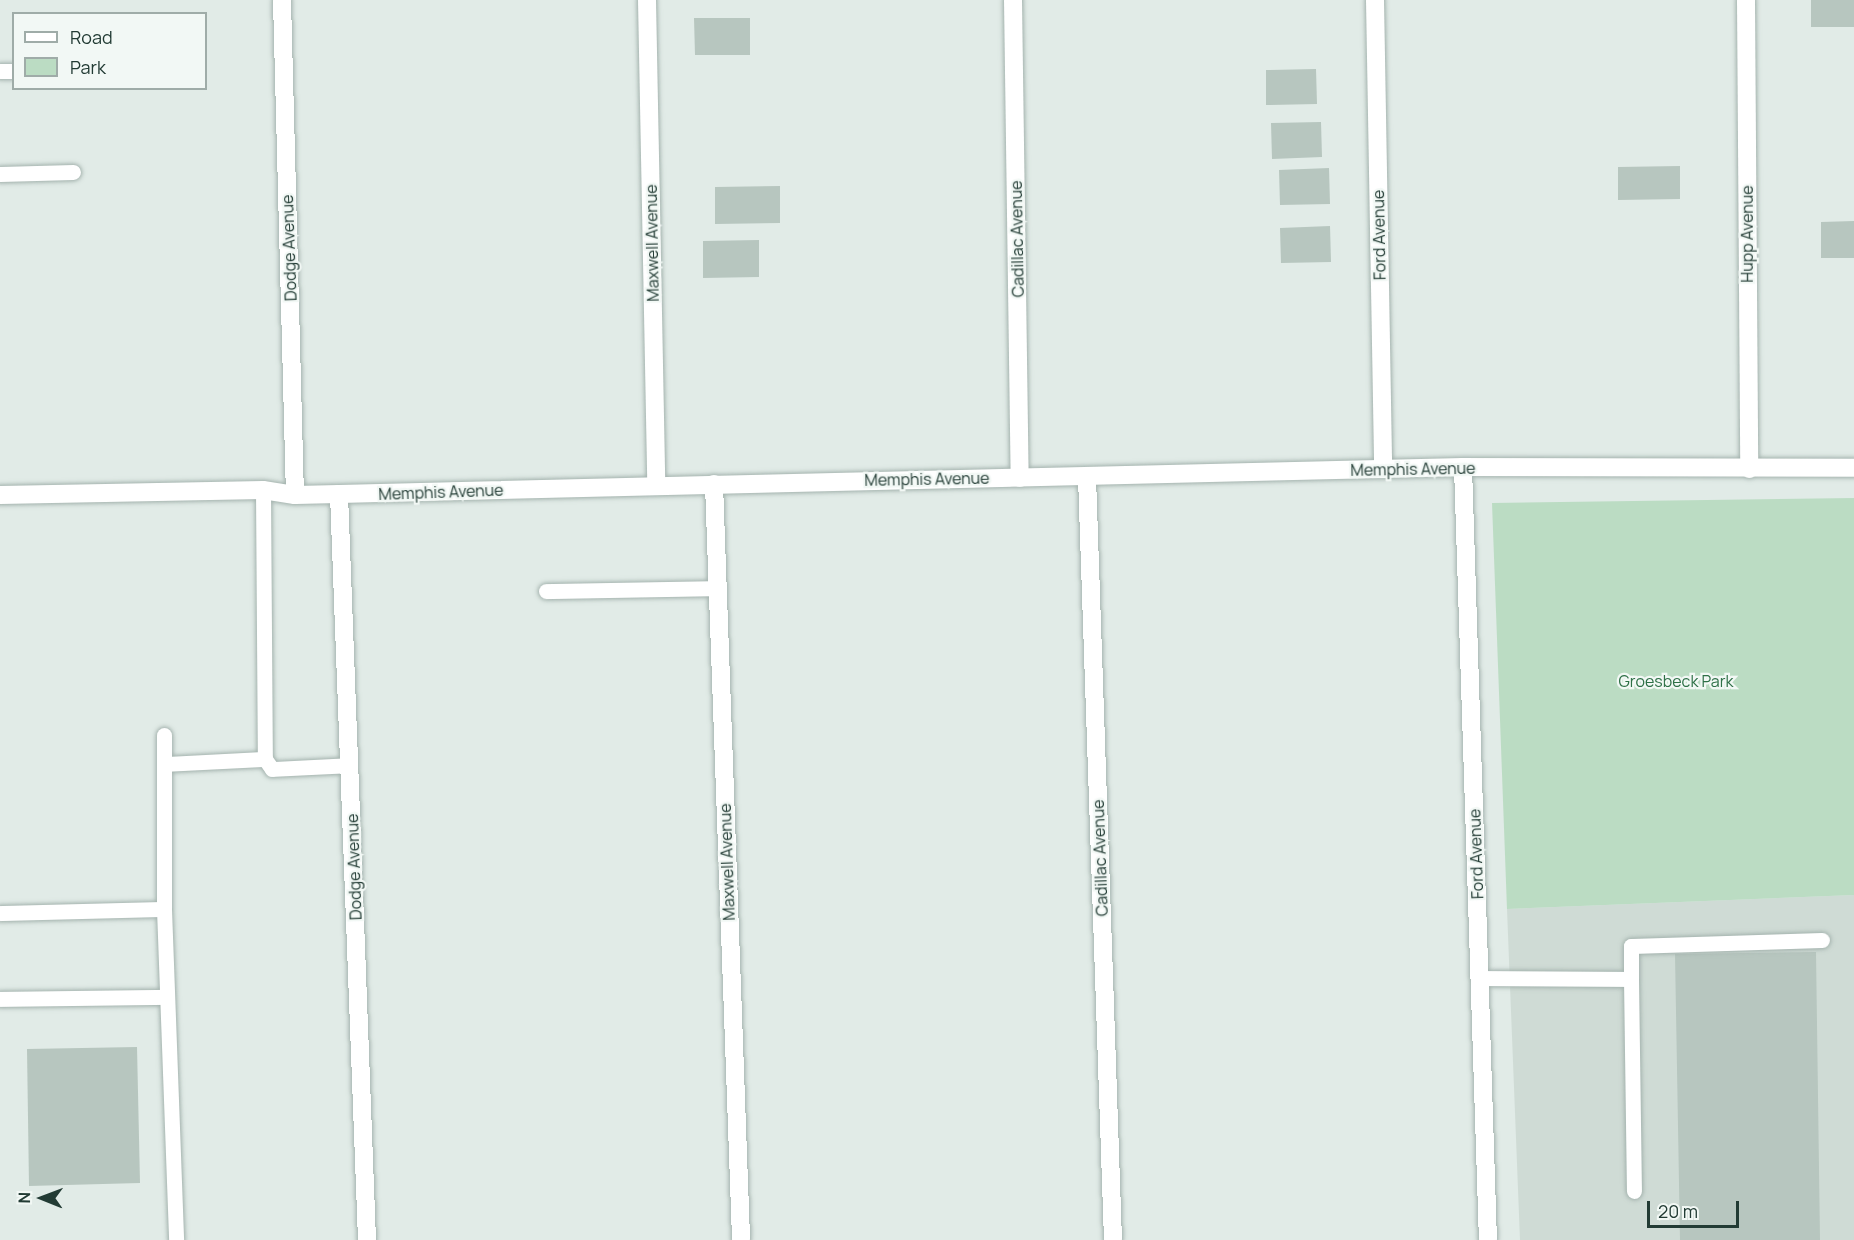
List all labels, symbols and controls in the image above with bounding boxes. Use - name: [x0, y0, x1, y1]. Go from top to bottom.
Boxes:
- legend: [12, 12, 207, 90]
- text: Road: [70, 25, 113, 49]
- text: Park: [70, 55, 106, 79]
- street label: Cadillac Avenue: [1006, 180, 1028, 298]
- street label: Maxwell Avenue: [641, 184, 663, 302]
- street label: Hupp Avenue: [1737, 185, 1757, 283]
- street label: Ford Avenue: [1369, 190, 1389, 280]
- street label: Dodge Avenue: [278, 194, 300, 302]
- street label: Memphis Avenue: [1350, 458, 1476, 480]
- street label: Memphis Avenue: [864, 468, 990, 490]
- street label: Memphis Avenue: [378, 480, 504, 504]
- park label: Groesbeck Park: [1619, 671, 1733, 691]
- street label: Cadillac Avenue: [1088, 799, 1112, 917]
- street label: Maxwell Avenue: [715, 803, 739, 921]
- street label: Ford Avenue: [1465, 809, 1487, 899]
- street label: Dodge Avenue: [343, 813, 365, 921]
- north arrow: [12, 1168, 72, 1228]
- scale bar: [1650, 1189, 1742, 1227]
- text: N: [13, 1192, 35, 1204]
- text: 20 m: [1658, 1199, 1698, 1223]

